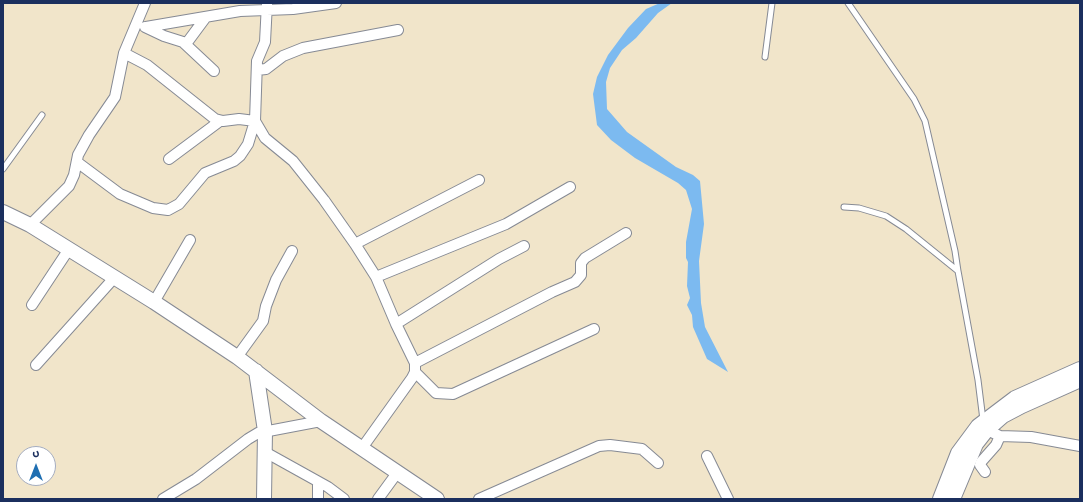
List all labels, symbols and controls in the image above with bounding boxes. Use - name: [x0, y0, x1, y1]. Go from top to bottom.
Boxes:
- north arrow: [16, 446, 56, 486]
- text: U: [33, 449, 39, 461]

